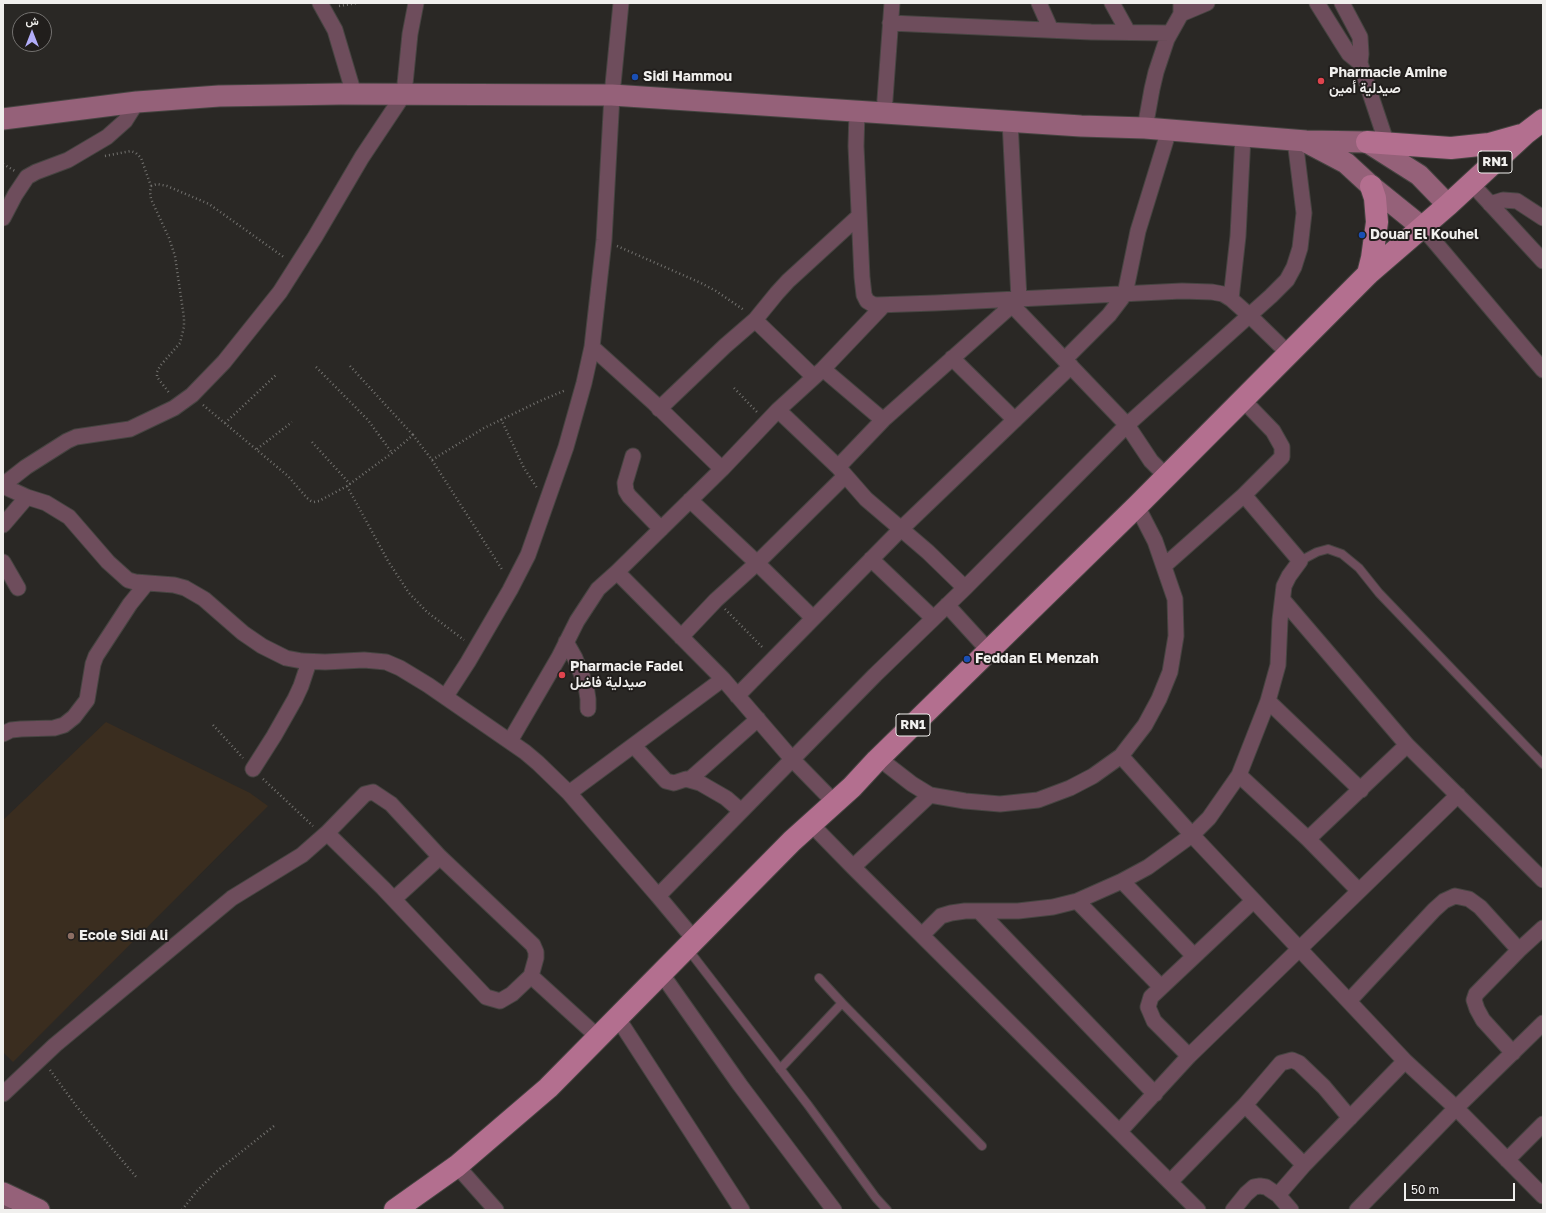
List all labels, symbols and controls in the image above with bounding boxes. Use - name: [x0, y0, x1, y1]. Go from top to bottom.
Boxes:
- north arrow: [12, 12, 52, 52]
- text: ش: [25, 14, 39, 27]
- place label: Pharmacie Amine صيدلية أمين: [1329, 65, 1447, 98]
- place label: Sidi Hammou: [643, 69, 732, 85]
- marker: Sidi Hammou: [630, 72, 640, 82]
- marker: Pharmacie Amine صيدلية أمين: [1316, 76, 1326, 86]
- road number: RN1: [1478, 151, 1512, 173]
- place label: Douar El Kouhel: [1370, 227, 1479, 243]
- marker: Douar El Kouhel: [1357, 230, 1367, 240]
- place label: Feddan El Menzah: [975, 651, 1099, 667]
- marker: Feddan El Menzah: [962, 654, 972, 664]
- place label: Pharmacie Fadel صيدلية فاضل: [570, 659, 683, 692]
- marker: Pharmacie Fadel صيدلية فاضل: [557, 670, 567, 680]
- road number: RN1: [896, 714, 930, 736]
- place label: Ecole Sidi Ali: [79, 928, 168, 944]
- marker: Ecole Sidi Ali: [66, 931, 76, 941]
- scale bar: [1406, 1175, 1517, 1201]
- text: 50 m: [1411, 1182, 1439, 1197]

